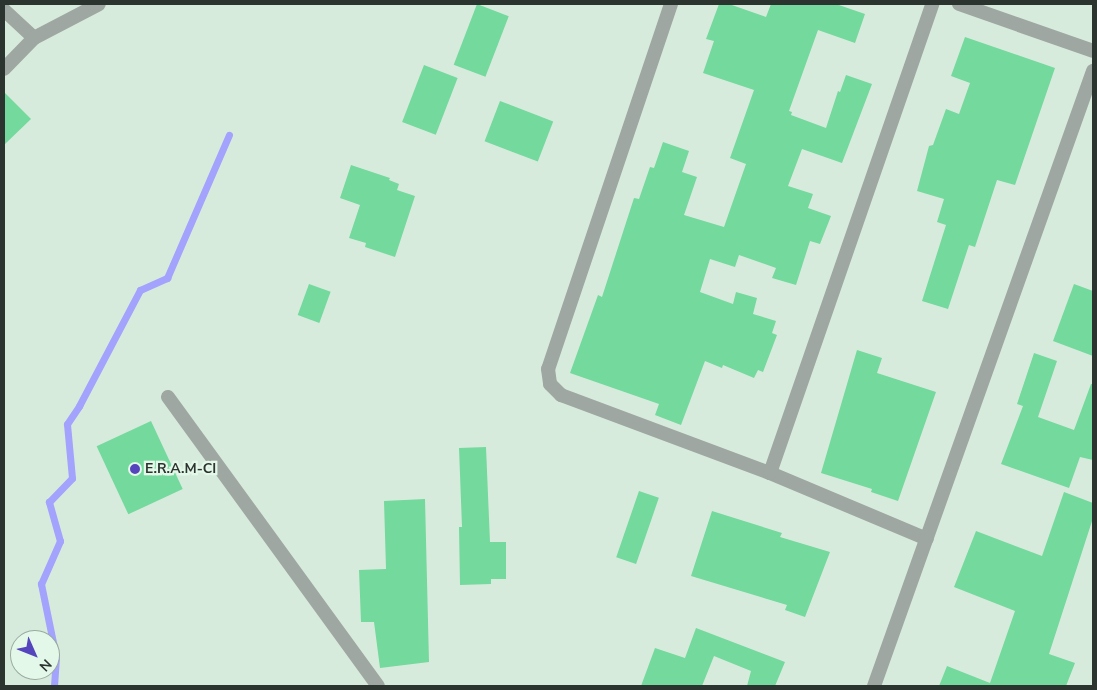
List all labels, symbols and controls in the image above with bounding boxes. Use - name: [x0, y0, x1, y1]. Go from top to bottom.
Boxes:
- place label: E.R.A.M-CI: [145, 461, 216, 477]
- marker: E.R.A.M-CI: [129, 463, 141, 475]
- north arrow: [10, 630, 60, 680]
- text: N: [35, 655, 56, 675]

